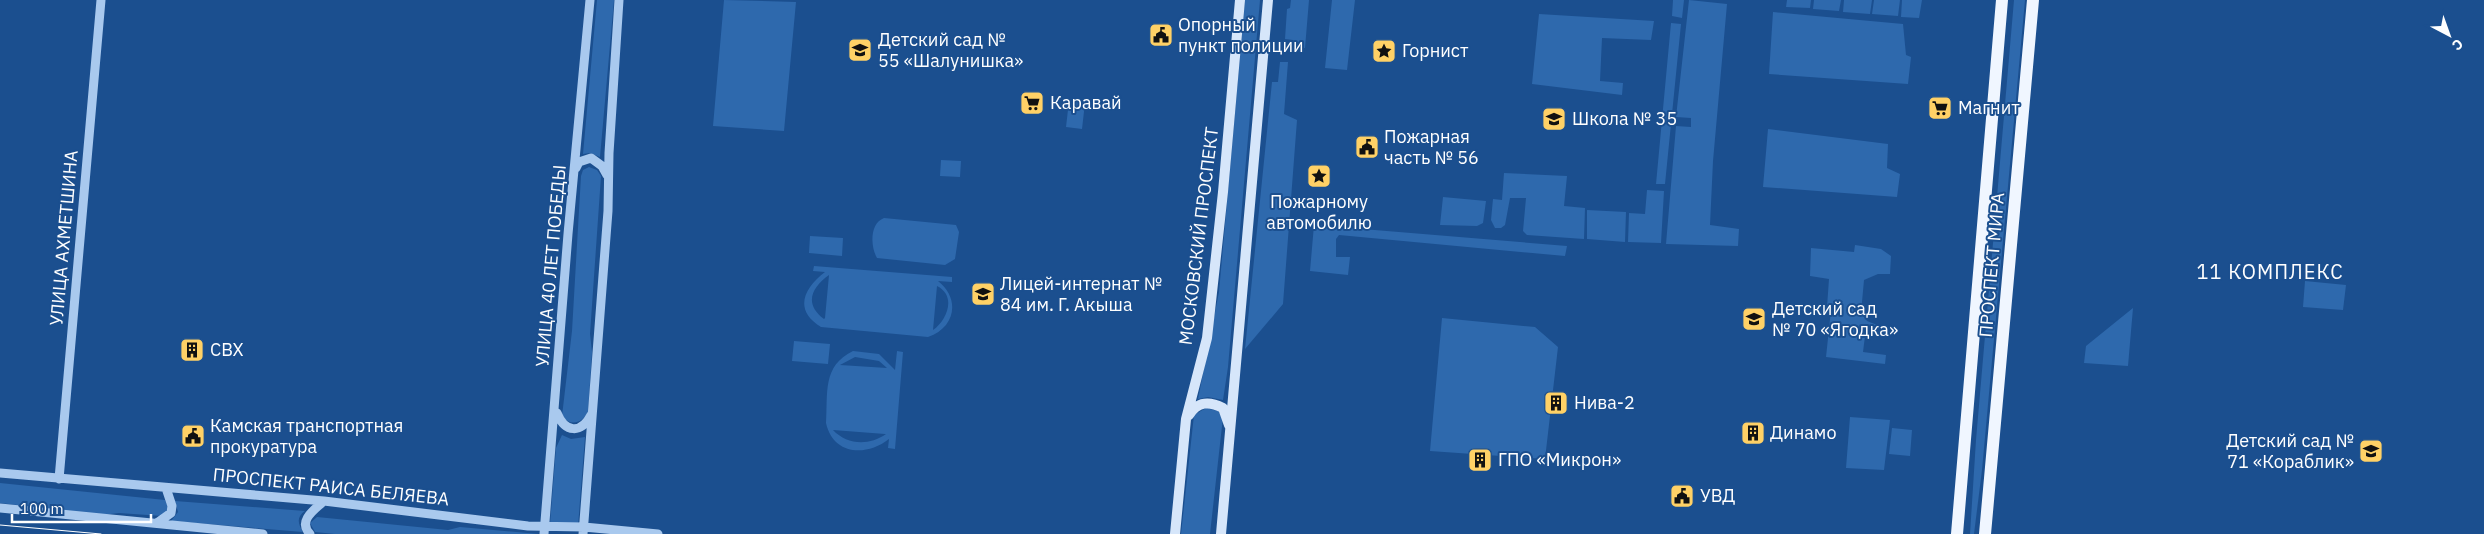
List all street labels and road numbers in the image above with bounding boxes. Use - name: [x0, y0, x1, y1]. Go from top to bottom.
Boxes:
- street label: МОСКОВСКИЙ ПРОСПЕКТ: [1174, 125, 1223, 346]
- street label: УЛИЦА АХМЕТШИНА: [44, 149, 83, 327]
- street label: УЛИЦА 40 ЛЕТ ПОБЕДЫ: [530, 164, 571, 368]
- street label: ПРОСПЕКТ МИРА: [1974, 191, 2009, 339]
- street label: ПРОСПЕКТ РАИСА БЕЛЯЕВА: [212, 463, 451, 510]

